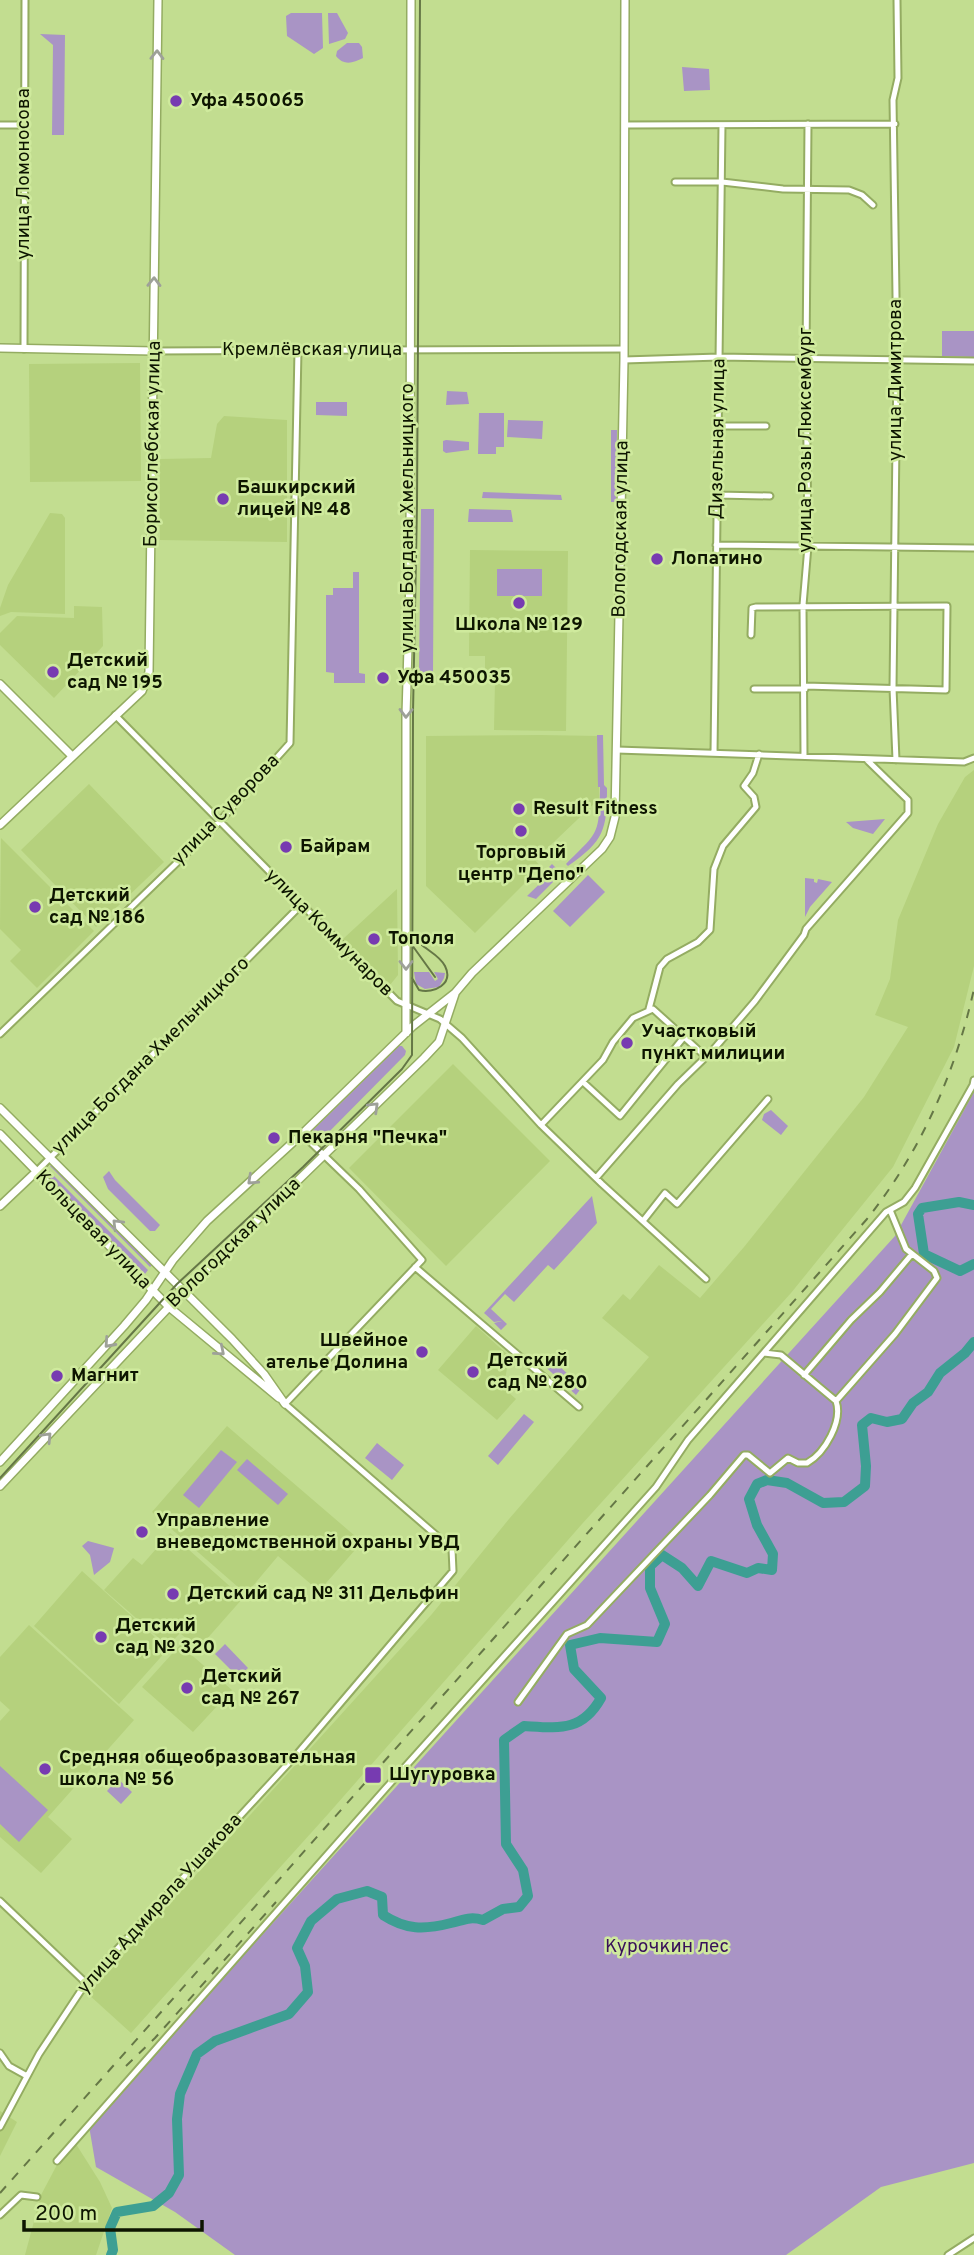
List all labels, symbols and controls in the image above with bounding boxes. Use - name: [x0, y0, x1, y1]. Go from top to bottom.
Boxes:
- one-way arrow: [149, 49, 165, 60]
- street label: улица Ломоносова: [12, 88, 36, 260]
- place label: Уфа 450065: [190, 89, 304, 113]
- marker: Уфа 450065: [168, 93, 184, 109]
- one-way arrow: [147, 277, 162, 288]
- street label: улица Димитрова: [884, 299, 908, 461]
- street label: улица Розы Люксембург: [794, 327, 818, 553]
- street label: Кремлёвская улица: [222, 338, 402, 362]
- street label: Борисоглебская улица: [139, 341, 167, 547]
- street label: Дизельная улица: [705, 358, 731, 520]
- street label: улица Богдана Хмельницкого: [396, 383, 420, 653]
- street label: Вологодская улица: [607, 440, 635, 618]
- place label: Башкирский лицей № 48: [237, 476, 356, 522]
- marker: Башкирский лицей № 48: [215, 491, 231, 507]
- place label: Лопатино: [671, 547, 763, 571]
- marker: Лопатино: [649, 551, 665, 567]
- marker: Школа № 129: [511, 595, 527, 611]
- place label: Школа № 129: [455, 613, 583, 637]
- place label: Детский сад № 195: [67, 649, 163, 695]
- marker: Детский сад № 195: [45, 664, 61, 680]
- place label: Уфа 450035: [397, 666, 511, 690]
- marker: Уфа 450035: [375, 670, 391, 686]
- one-way arrow: [398, 708, 414, 718]
- street label: улица Суворова: [167, 749, 285, 871]
- place label: Result Fitness: [533, 797, 658, 821]
- marker: Result Fitness: [511, 801, 527, 817]
- marker: Торговый центр "Депо": [513, 823, 529, 839]
- place label: Байрам: [300, 835, 370, 859]
- marker: Байрам: [278, 839, 294, 855]
- place label: Торговый центр "Депо": [458, 841, 584, 887]
- street label: улица Коммунаров: [260, 864, 398, 1002]
- place label: Детский сад № 186: [49, 884, 145, 930]
- marker: Детский сад № 186: [27, 899, 43, 915]
- place label: Тополя: [388, 927, 454, 951]
- marker: Тополя: [366, 931, 382, 947]
- street label: улица Богдана Хмельницкого: [47, 952, 255, 1160]
- one-way arrow: [398, 960, 414, 970]
- place label: Участковый пункт милиции: [641, 1020, 785, 1066]
- marker: Участковый пункт милиции: [619, 1035, 635, 1051]
- one-way arrow: [366, 1102, 379, 1115]
- place label: Пекарня "Печка": [288, 1126, 447, 1150]
- marker: Пекарня "Печка": [266, 1130, 282, 1146]
- street label: Кольцевая улица: [30, 1165, 156, 1295]
- one-way arrow: [247, 1172, 260, 1185]
- street label: Вологодская улица: [162, 1173, 306, 1313]
- one-way arrow: [112, 1220, 125, 1233]
- place label: Швейное ателье Долина: [266, 1329, 408, 1375]
- one-way arrow: [104, 1335, 117, 1348]
- one-way arrow: [212, 1343, 225, 1355]
- marker: Швейное ателье Долина: [414, 1344, 430, 1360]
- place label: Детский сад № 280: [487, 1349, 588, 1395]
- place label: Магнит: [71, 1364, 139, 1388]
- marker: Детский сад № 280: [465, 1364, 481, 1380]
- marker: Магнит: [49, 1368, 65, 1384]
- one-way arrow: [38, 1432, 51, 1445]
- place label: Управление вневедомственной охраны УВД: [156, 1509, 460, 1555]
- marker: Управление вневедомственной охраны УВД: [134, 1524, 150, 1540]
- place label: Детский сад № 311 Дельфин: [187, 1582, 459, 1606]
- marker: Детский сад № 311 Дельфин: [165, 1586, 181, 1602]
- place label: Детский сад № 320: [115, 1614, 215, 1660]
- marker: Детский сад № 320: [93, 1629, 109, 1645]
- place label: Детский сад № 267: [201, 1665, 300, 1711]
- marker: Детский сад № 267: [179, 1680, 195, 1696]
- place label: Средняя общеобразовательная школа № 56: [59, 1746, 356, 1792]
- marker: Средняя общеобразовательная школа № 56: [37, 1761, 53, 1777]
- place label: Шугуровка: [389, 1763, 496, 1787]
- marker: Шугуровка: [363, 1765, 383, 1785]
- street label: улица Адмирала Ушакова: [72, 1809, 248, 1999]
- park label: Курочкин лес: [605, 1935, 729, 1959]
- scale bar: [24, 2188, 203, 2232]
- text: 200 m: [35, 2201, 97, 2228]

